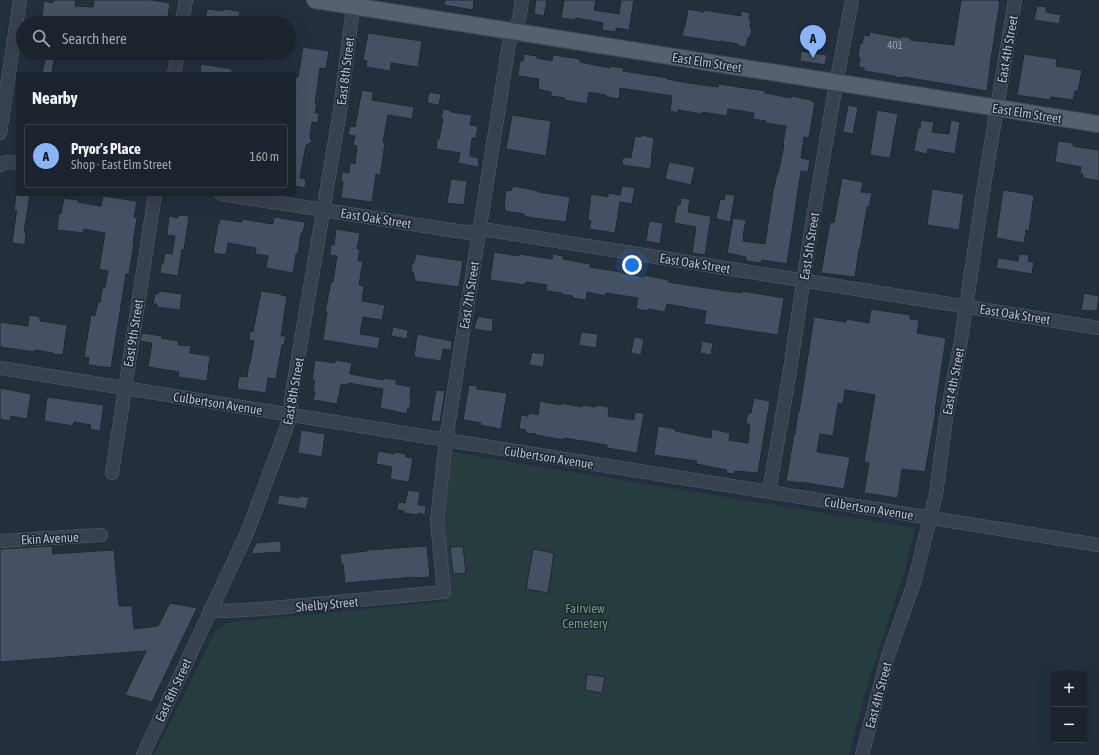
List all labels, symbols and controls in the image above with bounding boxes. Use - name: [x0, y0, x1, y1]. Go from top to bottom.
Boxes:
- street label: East 4th Street: [994, 14, 1021, 84]
- search box: [16, 16, 296, 60]
- pin: A: [800, 25, 826, 58]
- icon: search: [30, 27, 52, 49]
- text: Search here: [62, 30, 127, 47]
- street label: East 8th Street: [334, 36, 357, 106]
- house number: 401: [887, 39, 903, 51]
- street label: East Elm Street: [671, 50, 743, 75]
- text: Nearby: [32, 88, 78, 108]
- street label: East Elm Street: [991, 101, 1063, 126]
- text: Pryor's Place: [71, 140, 141, 157]
- text: A: [43, 149, 49, 164]
- text: 160 m: [250, 149, 279, 164]
- text: Shop · East Elm Street: [71, 157, 172, 172]
- street label: East Oak Street: [340, 206, 413, 232]
- street label: East 5th Street: [797, 211, 822, 281]
- street label: East Oak Street: [659, 251, 732, 277]
- your location: [622, 255, 642, 275]
- street label: East 7th Street: [457, 260, 482, 330]
- street label: East 9th Street: [121, 298, 146, 368]
- street label: East Oak Street: [979, 302, 1052, 328]
- street label: East 4th Street: [940, 346, 967, 416]
- street label: East 8th Street: [280, 356, 307, 426]
- street label: Culbertson Avenue: [172, 389, 264, 418]
- street label: Culbertson Avenue: [503, 443, 595, 472]
- street label: Culbertson Avenue: [823, 494, 915, 523]
- street label: Ekin Avenue: [21, 529, 79, 548]
- street label: Shelby Street: [295, 594, 359, 615]
- park label: Fairview Cemetery: [562, 601, 608, 631]
- street label: East 8th Street: [152, 656, 195, 724]
- street label: East 4th Street: [862, 660, 895, 730]
- map controls: [1051, 671, 1087, 743]
- button: +: [1051, 671, 1087, 707]
- button: −: [1051, 707, 1087, 743]

